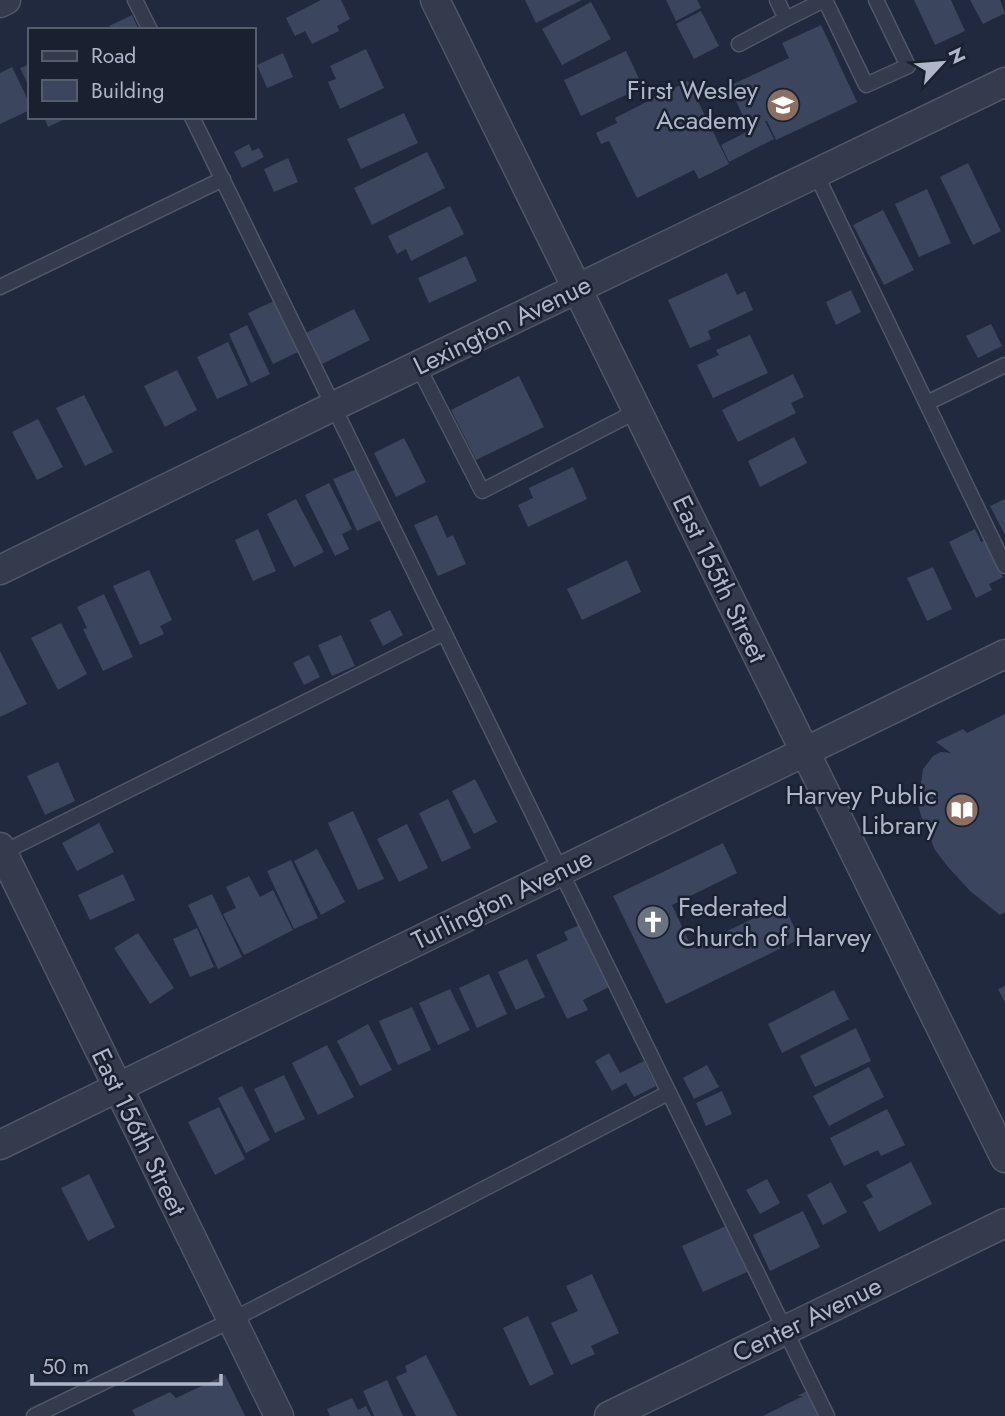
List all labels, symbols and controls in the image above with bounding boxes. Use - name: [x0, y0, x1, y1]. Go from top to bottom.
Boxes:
- legend: [28, 28, 256, 119]
- north arrow: [907, 28, 977, 98]
- text: Road: [91, 41, 136, 71]
- text: N: [941, 43, 972, 68]
- place label: First Wesley Academy: [627, 71, 759, 139]
- text: Building: [91, 76, 164, 106]
- school or university icon: First Wesley Academy: [764, 86, 802, 124]
- street label: Lexington Avenue: [407, 265, 597, 385]
- street label: East 155th Street: [663, 489, 777, 670]
- place label: Harvey Public Library: [786, 776, 938, 844]
- library icon: Harvey Public Library: [943, 791, 981, 829]
- street label: Turlington Avenue: [405, 839, 599, 959]
- place label: Federated Church of Harvey: [678, 888, 872, 956]
- church icon: Federated Church of Harvey: [634, 903, 672, 941]
- street label: East 156th Street: [82, 1042, 196, 1223]
- street label: Center Avenue: [726, 1266, 888, 1372]
- scale bar: [32, 1342, 220, 1386]
- text: 50 m: [42, 1352, 89, 1382]

